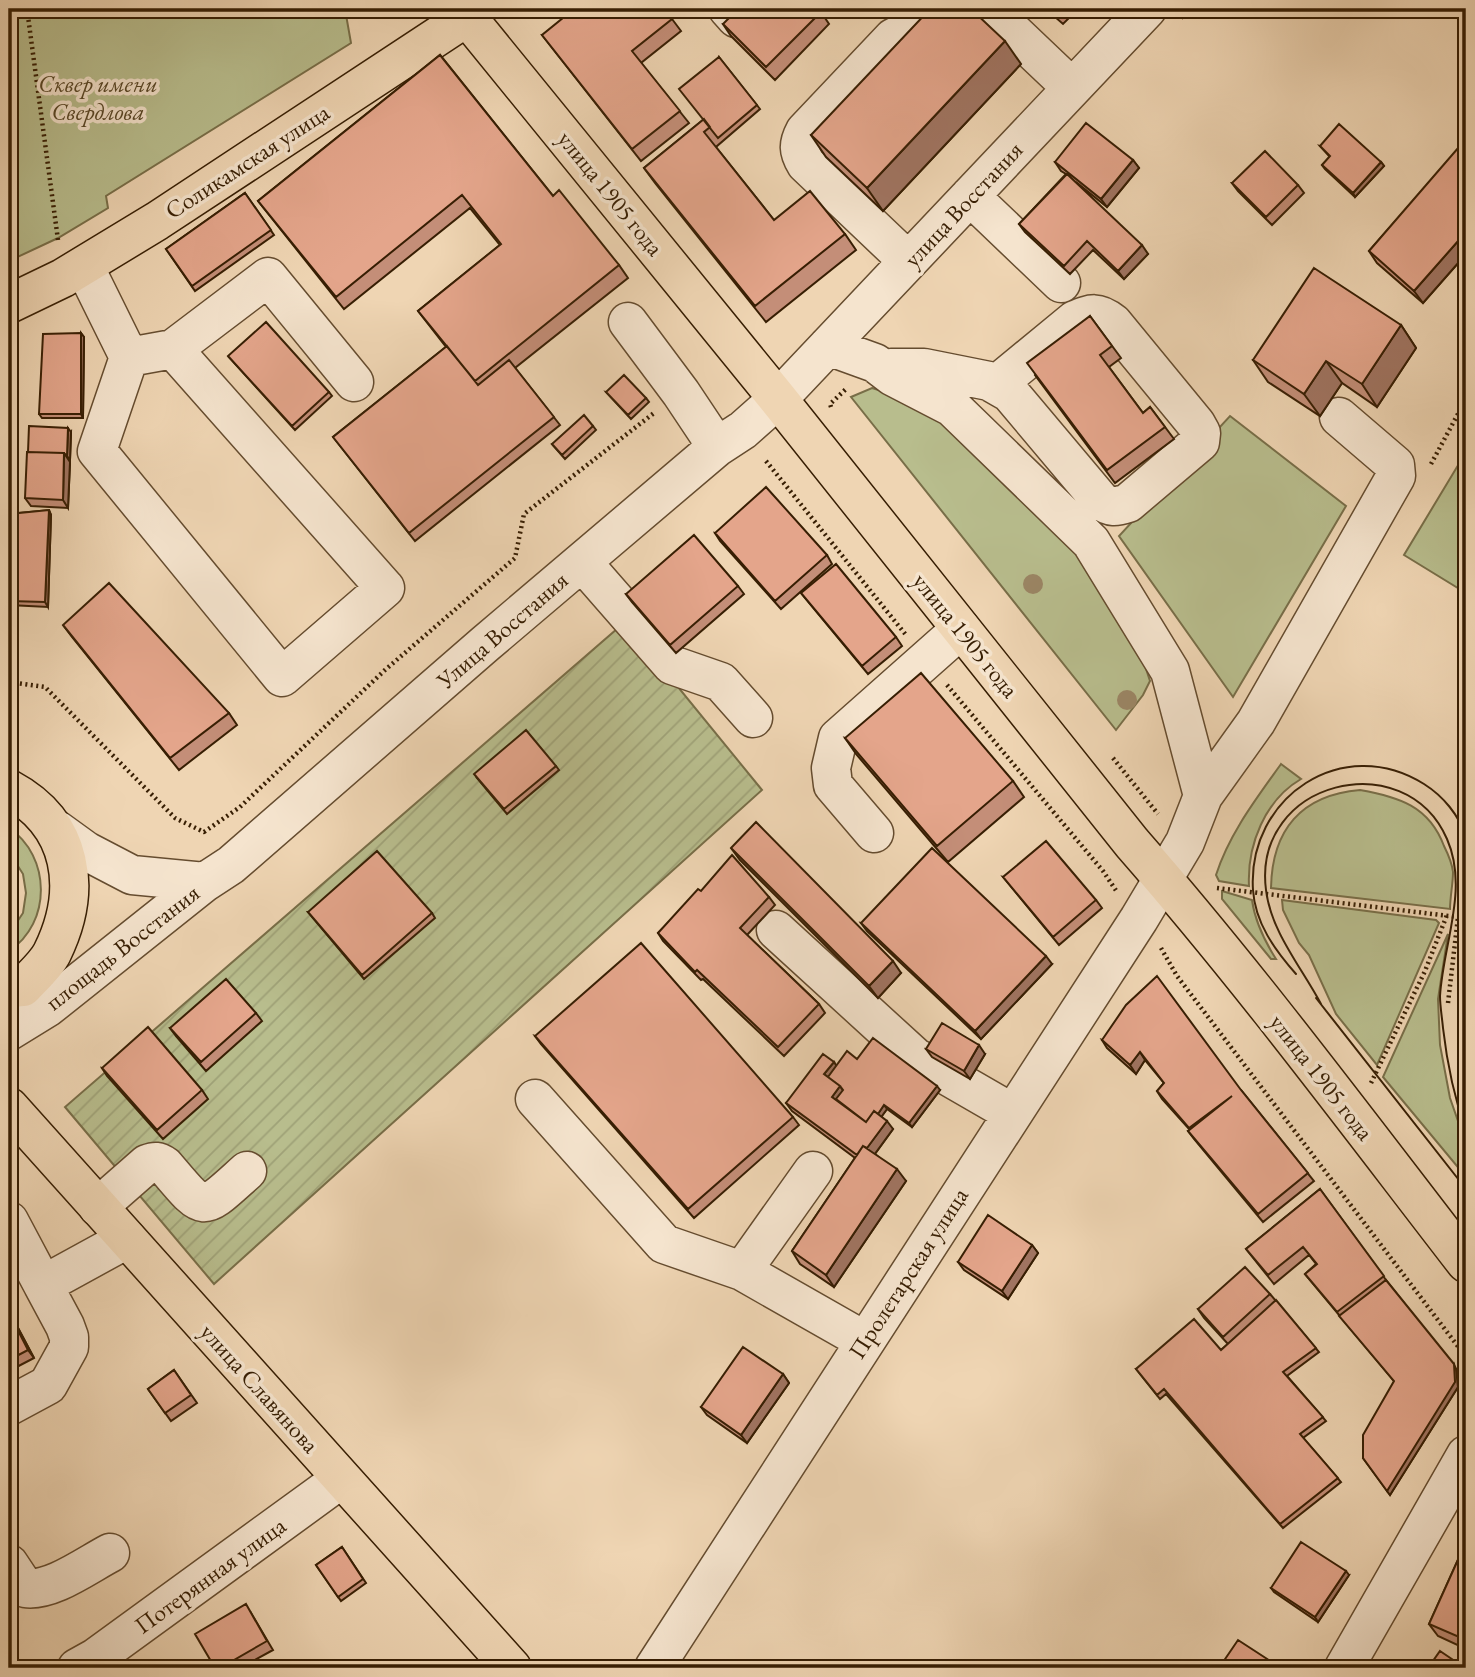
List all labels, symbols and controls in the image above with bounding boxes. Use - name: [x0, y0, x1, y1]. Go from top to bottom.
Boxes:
- park label: Сквер имени Свердлова: [38, 68, 158, 127]
- street label: Соликамская улица: [159, 96, 335, 226]
- street label: улица 1905 года: [551, 124, 671, 262]
- street label: улица Восстания: [897, 134, 1029, 274]
- street label: Улица Восстания: [429, 564, 574, 696]
- street label: улица 1905 года: [906, 566, 1026, 704]
- street label: площадь Восстания: [39, 877, 206, 1017]
- street label: улица 1905 года: [1263, 1008, 1381, 1147]
- street label: Пролетарская улица: [841, 1181, 975, 1364]
- street label: улица Славянова: [194, 1317, 327, 1460]
- street label: Потерянная улица: [128, 1509, 292, 1640]

